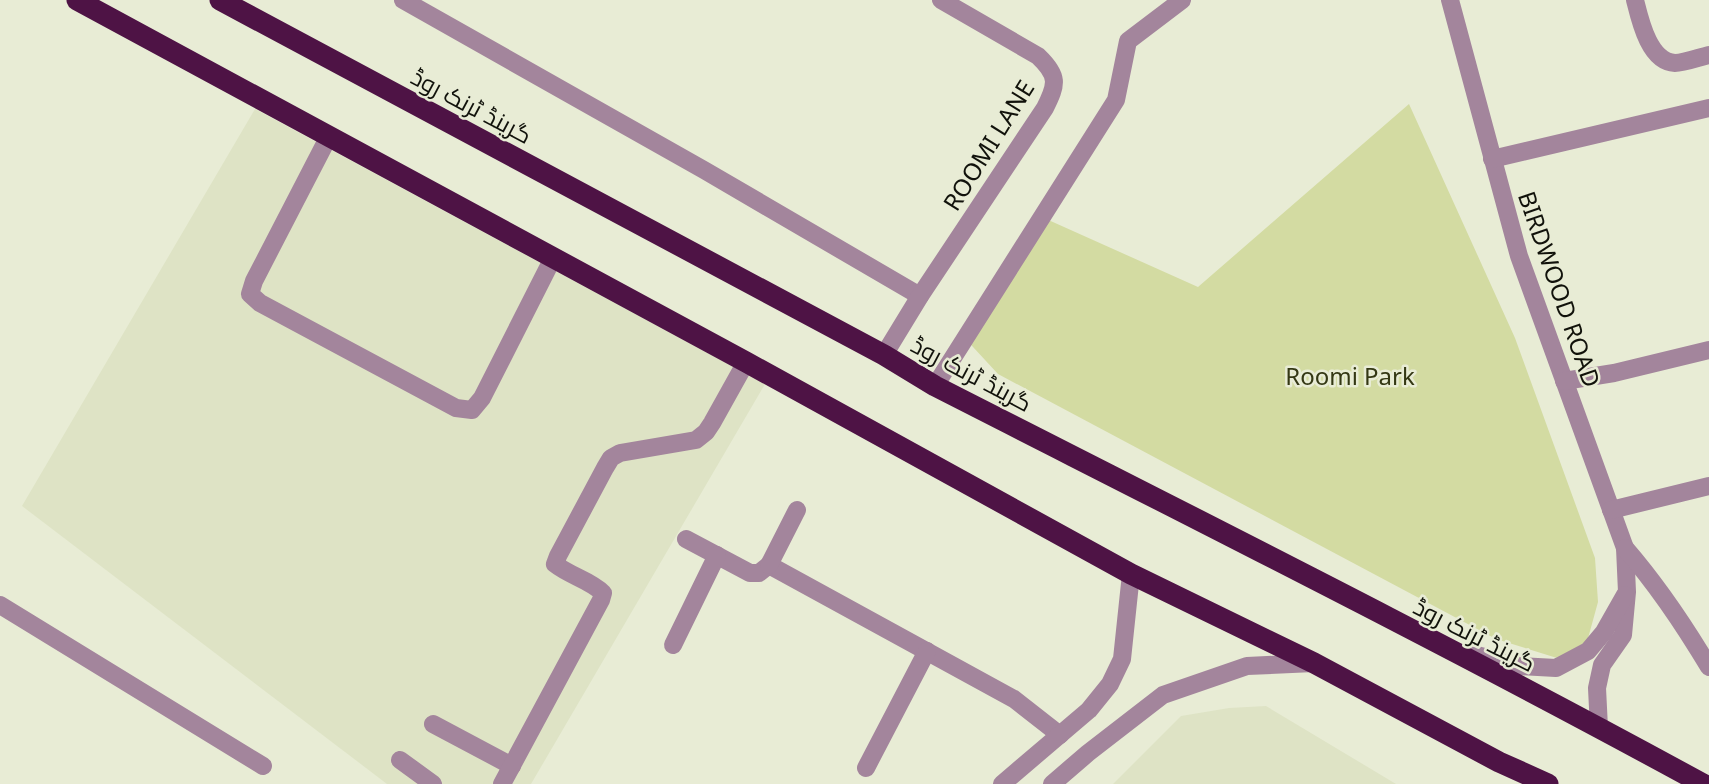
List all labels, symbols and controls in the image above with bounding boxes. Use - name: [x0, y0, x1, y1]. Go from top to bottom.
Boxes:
- street label: گرینڈ ٹرنک روڈ: [406, 59, 538, 151]
- street label: ROOMI LANE: [935, 73, 1041, 217]
- street label: BIRDWOOD ROAD: [1511, 187, 1609, 391]
- street label: گرینڈ ٹرنک روڈ: [906, 327, 1038, 419]
- park label: Roomi Park: [1285, 359, 1415, 392]
- street label: گرینڈ ٹرنک روڈ: [1408, 589, 1542, 679]

